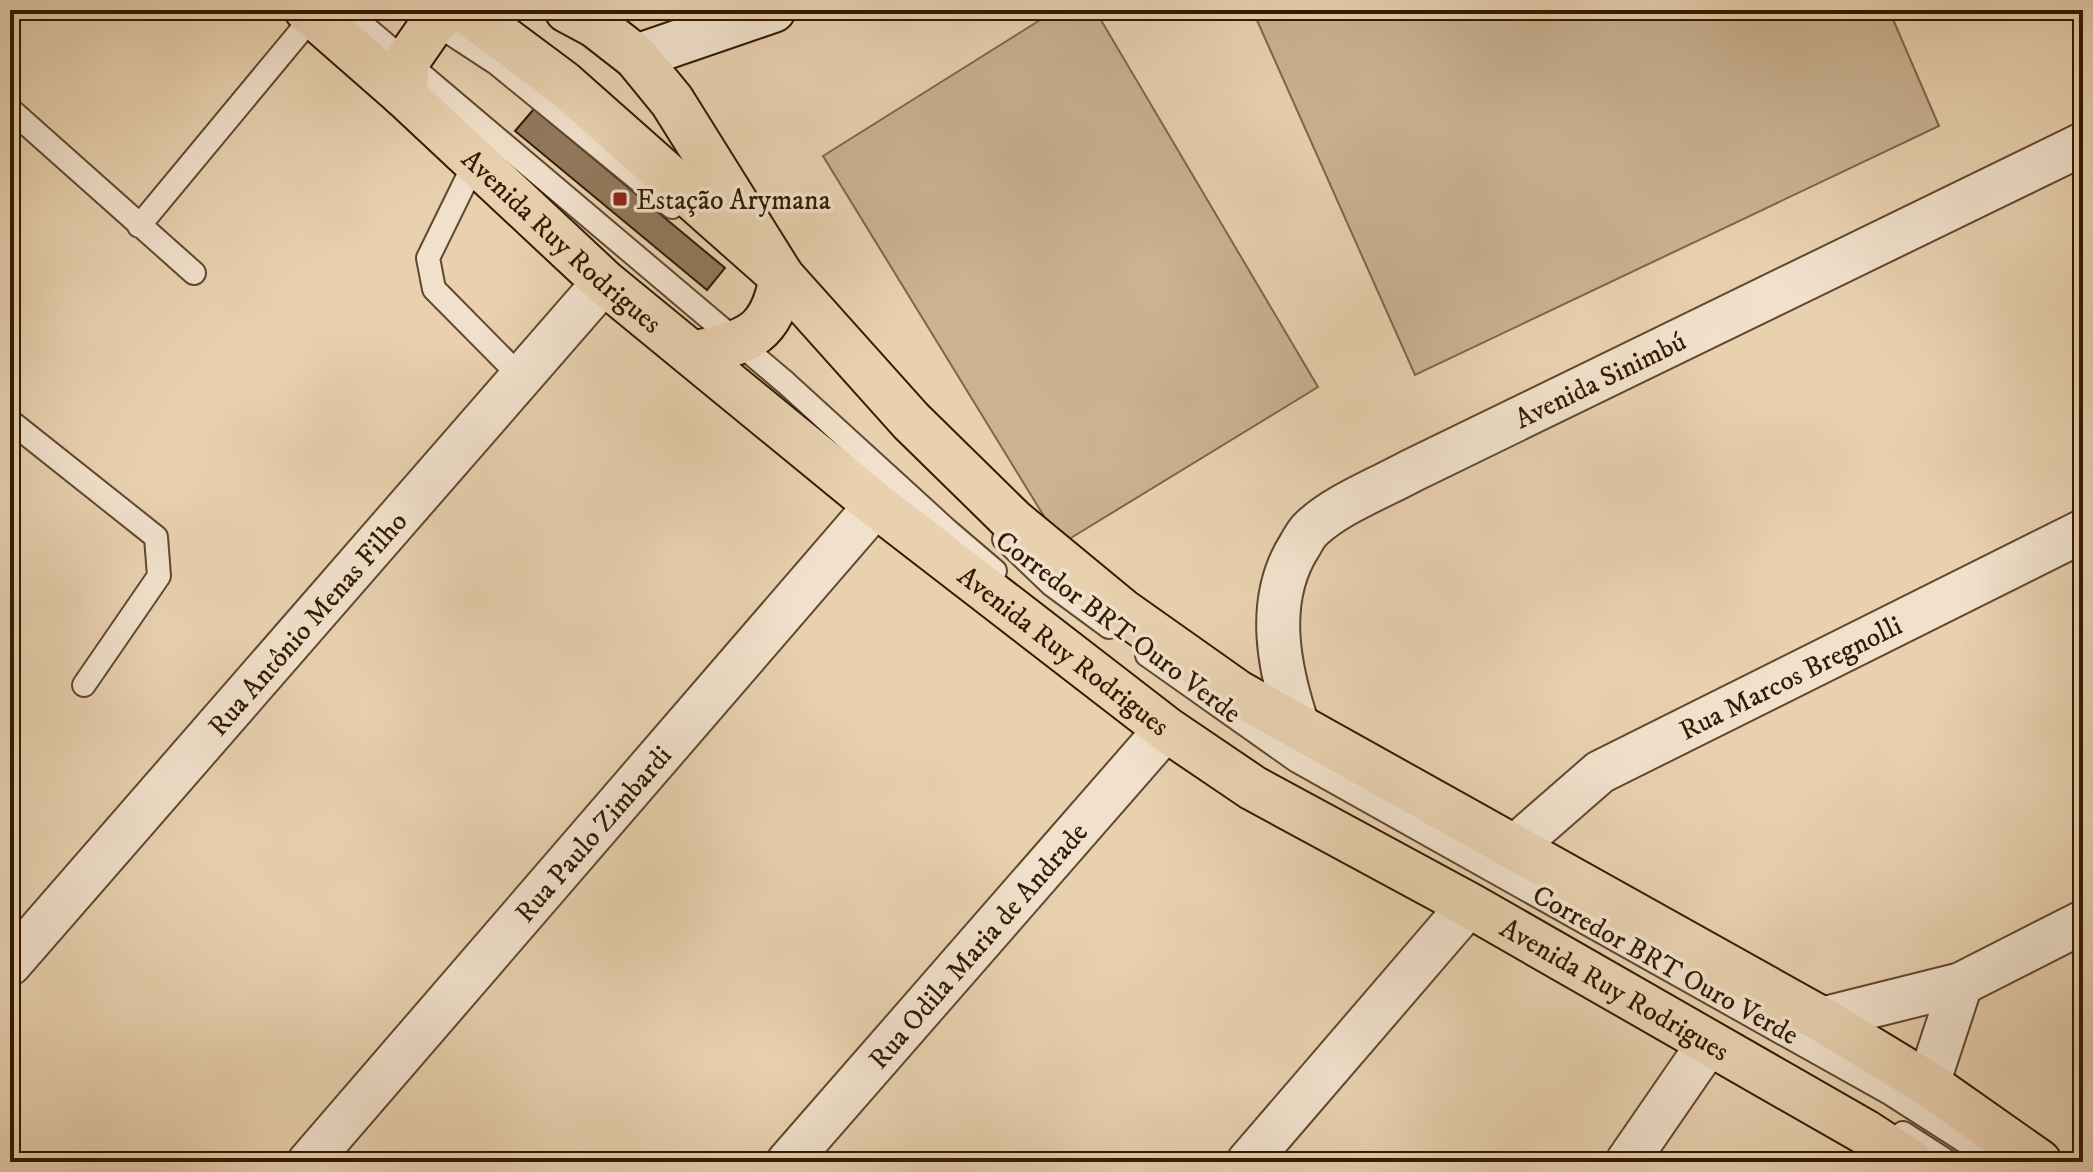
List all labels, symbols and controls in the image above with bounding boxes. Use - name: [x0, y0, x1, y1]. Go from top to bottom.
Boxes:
- street label: Avenida Ruy Rodrigues: [454, 142, 669, 341]
- place label: Estação Arymana: [636, 183, 831, 218]
- marker: Estação Arymana: [611, 190, 629, 208]
- street label: Avenida Sinimbú: [1509, 324, 1692, 437]
- street label: Rua Antônio Menas Filho: [201, 505, 415, 744]
- street label: Corredor BRT Ouro Verde: [988, 523, 1248, 731]
- street label: Avenida Ruy Rodrigues: [950, 559, 1176, 744]
- street label: Rua Marcos Bregnolli: [1674, 608, 1908, 749]
- street label: Rua Paulo Zimbardi: [508, 739, 680, 930]
- street label: Rua Odila Maria de Andrade: [861, 815, 1096, 1077]
- street label: Corredor BRT Ouro Verde: [1526, 878, 1805, 1053]
- street label: Avenida Ruy Rodrigues: [1494, 911, 1735, 1069]

